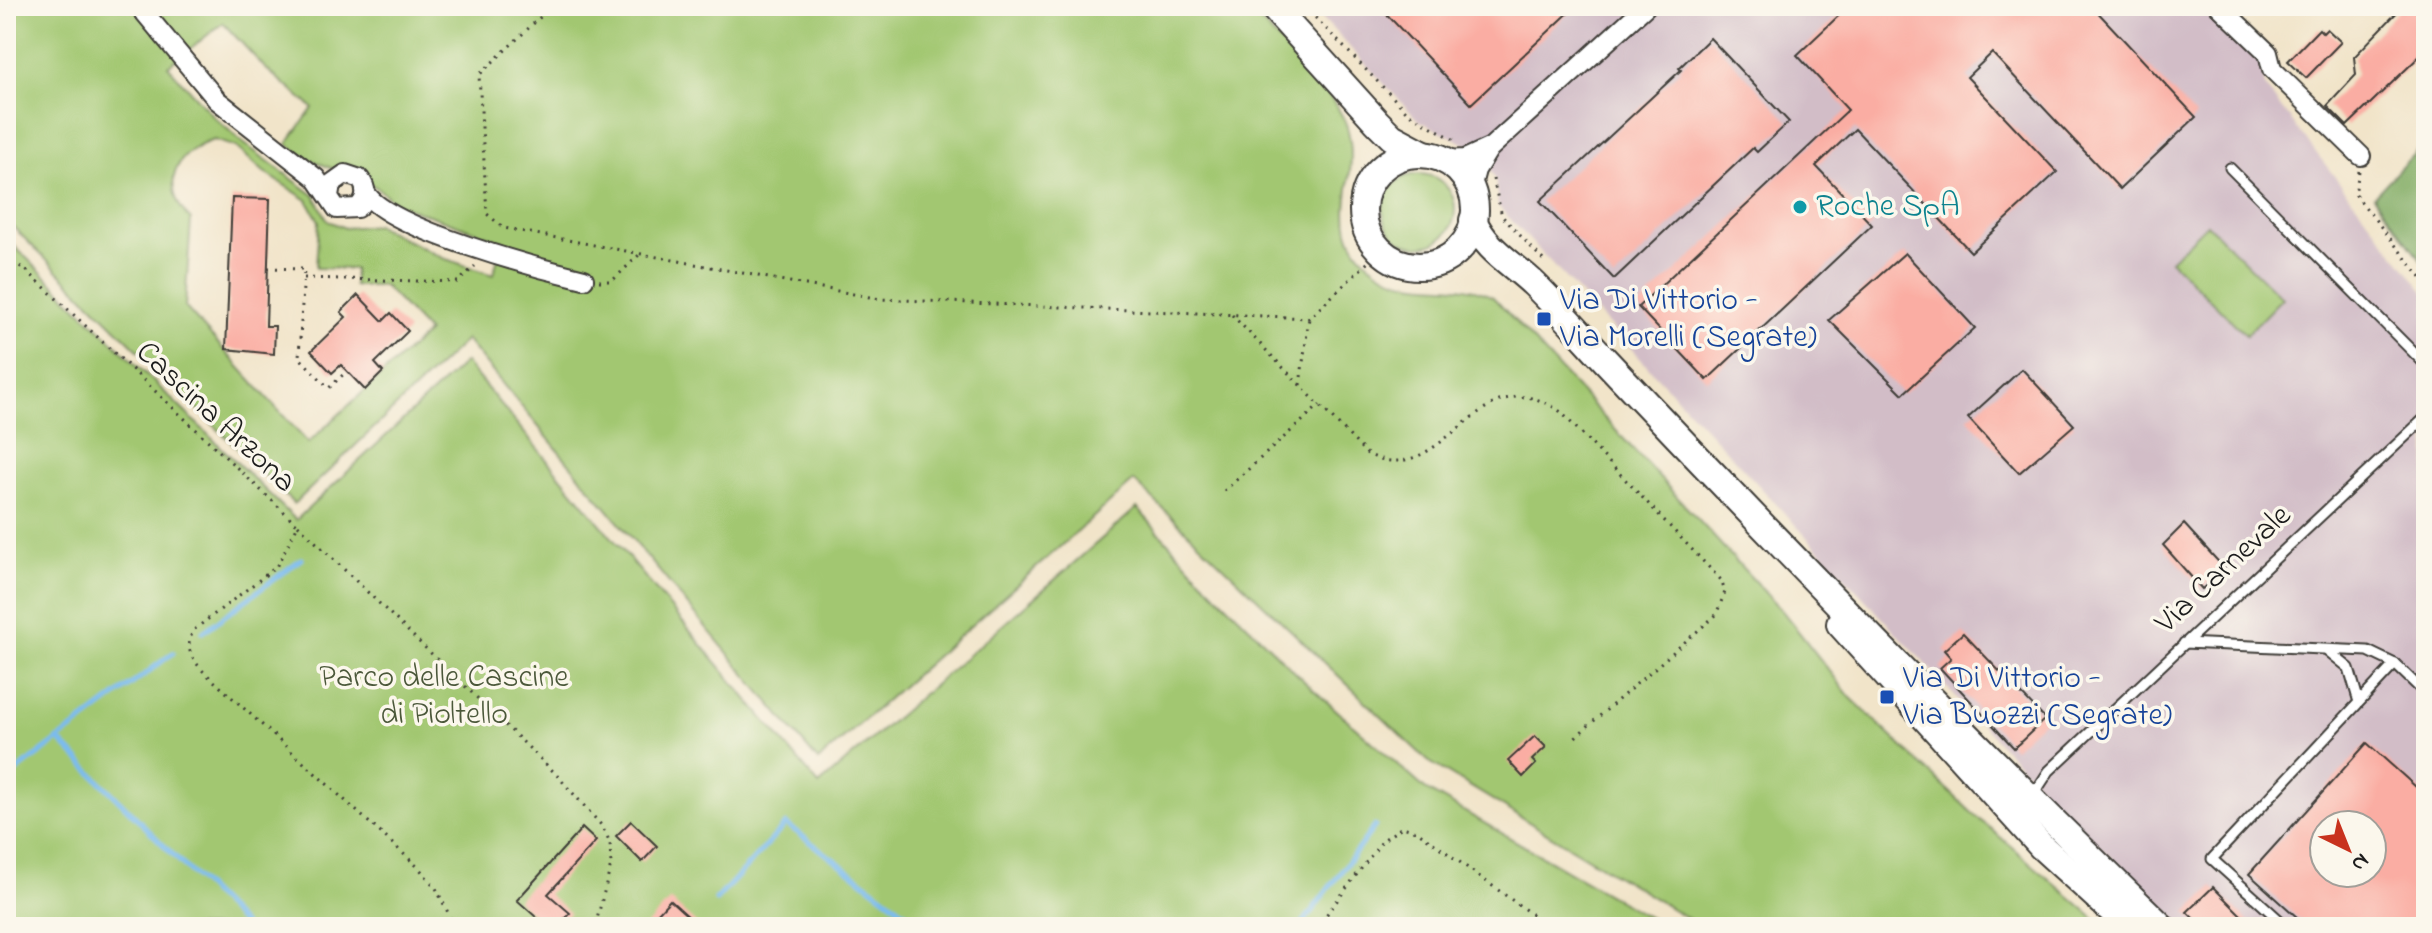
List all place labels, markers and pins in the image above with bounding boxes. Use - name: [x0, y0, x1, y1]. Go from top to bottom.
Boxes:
- place label: Roche SpA: [1816, 184, 1960, 231]
- marker: Roche SpA: [1791, 198, 1809, 216]
- place label: Via Di Vittorio - Via Morelli (Segrate): [1559, 278, 1817, 362]
- marker: Via Di Vittorio - Via Morelli (Segrate): [1535, 310, 1553, 328]
- place label: Via Di Vittorio - Via Buozzi (Segrate): [1902, 656, 2172, 740]
- marker: Via Di Vittorio - Via Buozzi (Segrate): [1878, 688, 1896, 706]

